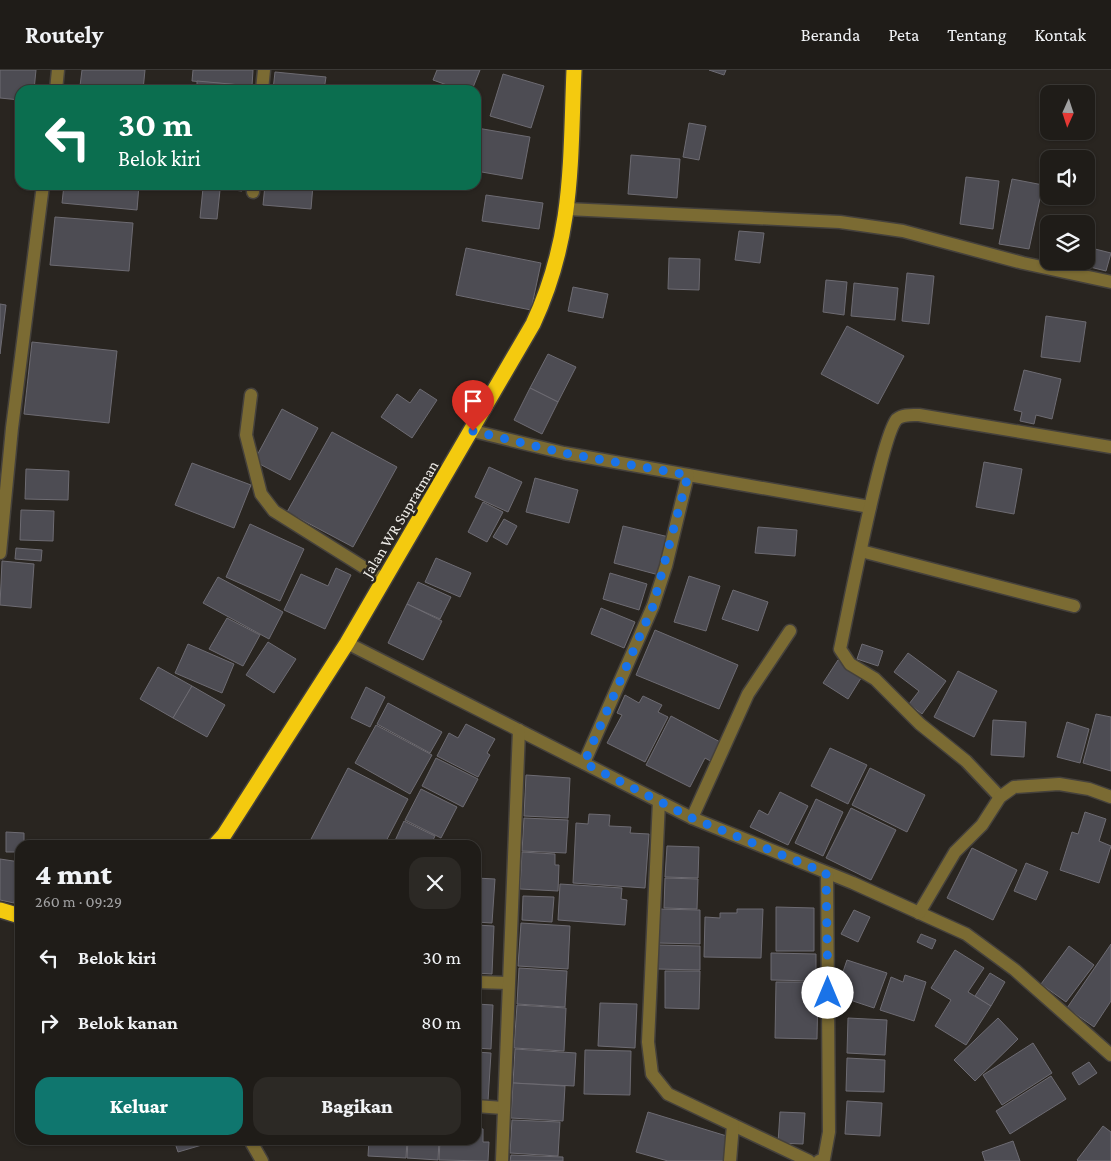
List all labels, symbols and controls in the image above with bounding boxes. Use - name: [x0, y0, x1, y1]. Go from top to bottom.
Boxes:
- text: Routely: [25, 21, 104, 48]
- text: Beranda: [801, 25, 860, 45]
- text: Peta: [888, 25, 919, 45]
- text: Tentang: [947, 25, 1006, 45]
- text: Kontak: [1034, 25, 1086, 45]
- north arrow: [1040, 85, 1095, 140]
- map controls: [1040, 85, 1095, 270]
- icon: left: [35, 105, 100, 170]
- text: 30 m: [118, 105, 193, 144]
- text: Belok kiri: [118, 146, 201, 171]
- button: sound: [1040, 150, 1095, 205]
- button: layers: [1040, 215, 1095, 270]
- pin: [452, 380, 494, 431]
- icon: arrive: [459, 387, 487, 415]
- street label: Jalan WR Supratman: [357, 457, 443, 583]
- text: 4 mnt: [35, 857, 112, 890]
- button: close: [409, 857, 461, 909]
- text: 260 m · 09:29: [35, 893, 122, 910]
- icon: left: [35, 944, 63, 972]
- text: Belok kiri: [78, 947, 156, 968]
- text: 30 m: [422, 947, 461, 968]
- position arrow: [801, 966, 853, 1018]
- icon: right: [35, 1009, 63, 1037]
- text: Belok kanan: [78, 1012, 178, 1033]
- text: 80 m: [421, 1012, 461, 1033]
- button: Keluar: [35, 1077, 243, 1135]
- button: Bagikan: [253, 1077, 461, 1135]

